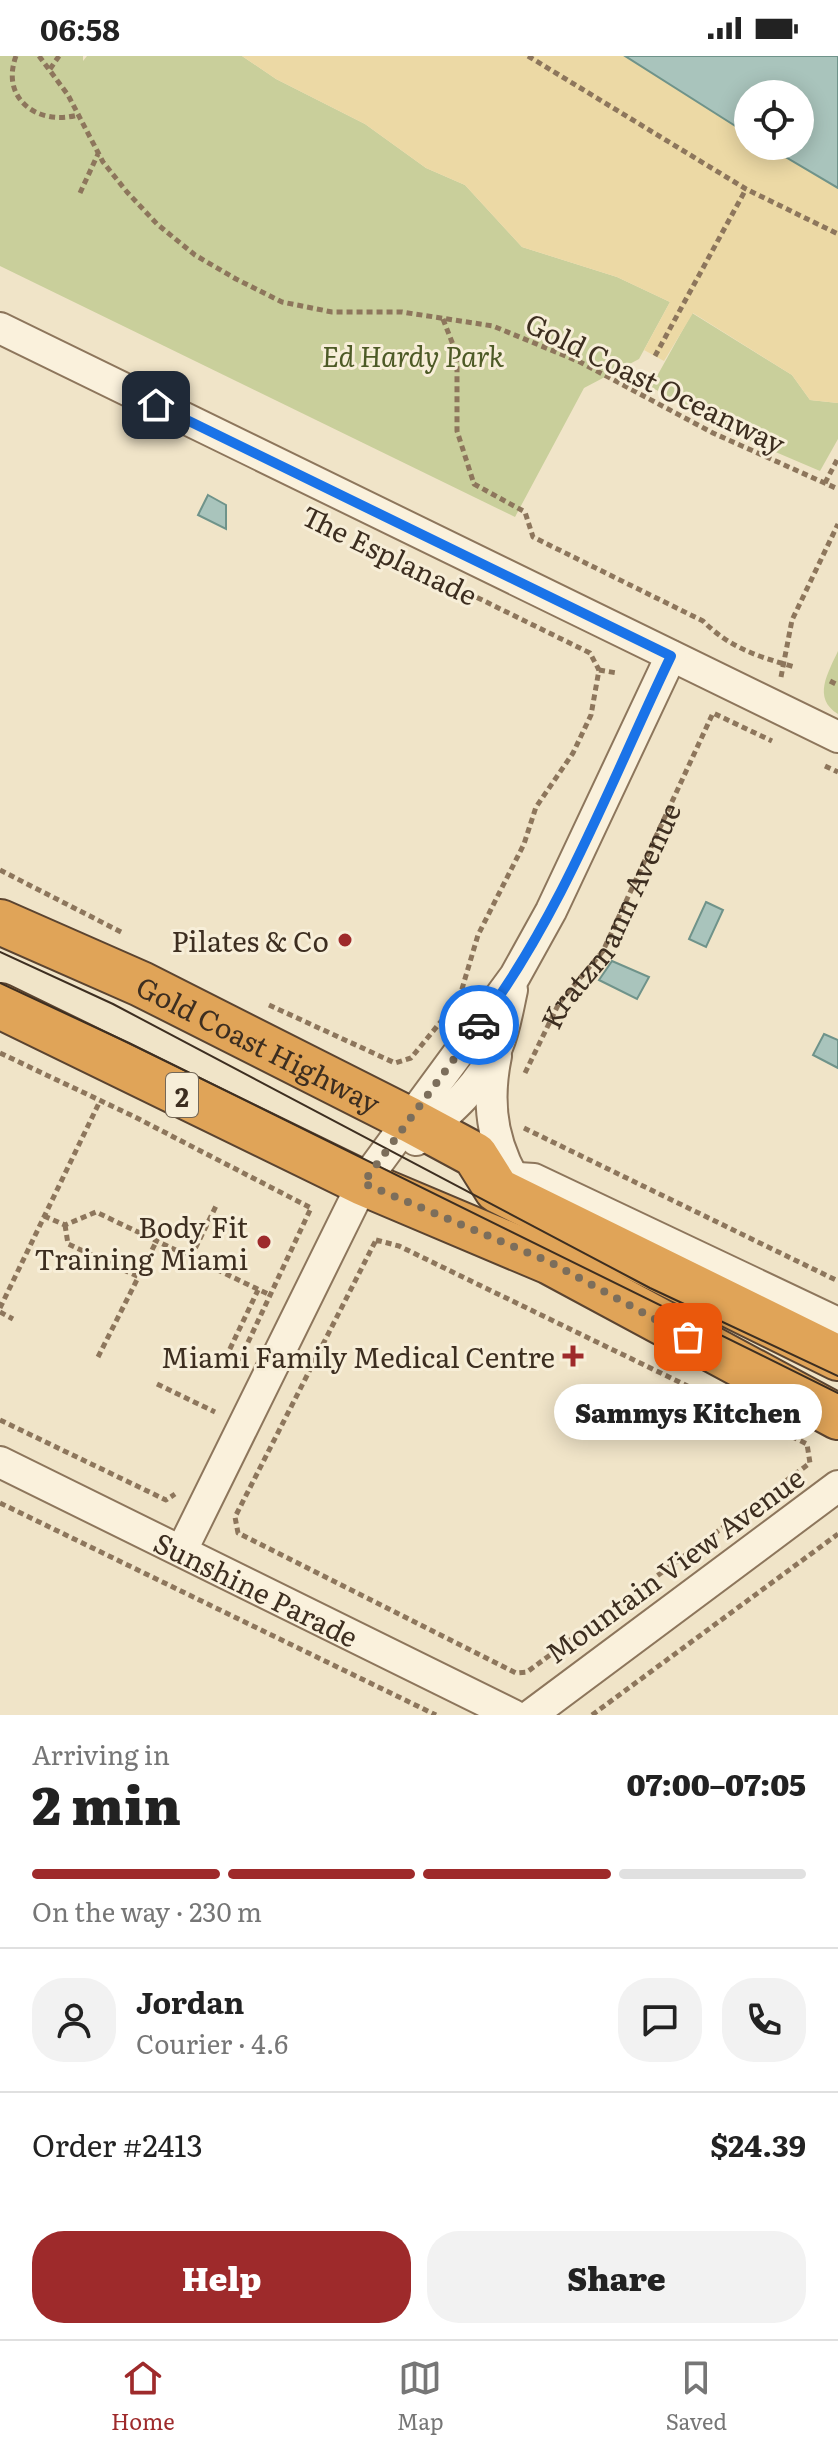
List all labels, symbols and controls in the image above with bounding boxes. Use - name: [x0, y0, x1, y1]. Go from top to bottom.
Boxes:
- text: 06:58: [40, 6, 120, 50]
- map controls: [734, 80, 814, 160]
- button: locate: [734, 80, 814, 160]
- street label: Gold Coast Oceanway: [519, 301, 794, 464]
- park label: Ed Hardy Park: [322, 334, 505, 376]
- pin: [122, 371, 190, 439]
- icon: home: [134, 383, 178, 427]
- street label: The Esplanade: [295, 493, 485, 615]
- street label: Kratzmann Avenue: [529, 795, 690, 1036]
- place label: Pilates & Co: [171, 919, 329, 961]
- marker: Pilates & Co: [336, 931, 354, 949]
- street label: Gold Coast Highway: [130, 964, 389, 1123]
- courier: [439, 985, 519, 1065]
- icon: car: [457, 1003, 501, 1047]
- road number: 2: [166, 1073, 198, 1117]
- place label: Body Fit Training Miami: [34, 1205, 249, 1279]
- marker: Body Fit Training Miami: [255, 1233, 273, 1251]
- pin: [654, 1303, 722, 1371]
- icon: bag: [666, 1315, 710, 1359]
- place label: Miami Family Medical Centre: [161, 1335, 555, 1377]
- marker: Miami Family Medical Centre: [562, 1345, 584, 1367]
- callout: Sammys Kitchen: [554, 1385, 822, 1441]
- text: Sammys Kitchen: [575, 1392, 801, 1431]
- street label: Mountain View Avenue: [536, 1456, 812, 1672]
- street label: Sunshine Parade: [147, 1520, 366, 1657]
- text: Arriving in: [32, 1734, 170, 1773]
- text: 07:00–07:05: [627, 1761, 806, 1805]
- text: 2 min: [32, 1764, 181, 1841]
- text: On the way · 230 m: [32, 1891, 262, 1930]
- button: person: [32, 1978, 116, 2062]
- button: chat: [618, 1978, 702, 2062]
- button: phone: [722, 1978, 806, 2062]
- text: Jordan: [136, 1979, 244, 2023]
- text: Courier · 4.6: [136, 2023, 288, 2062]
- text: Order #2413: [32, 2122, 203, 2166]
- text: $24.39: [710, 2122, 806, 2166]
- button: Help: [32, 2231, 411, 2323]
- button: Share: [427, 2231, 806, 2323]
- tab: Home: [111, 2356, 175, 2437]
- tab: Map: [397, 2356, 444, 2437]
- tab: Saved: [666, 2356, 727, 2437]

